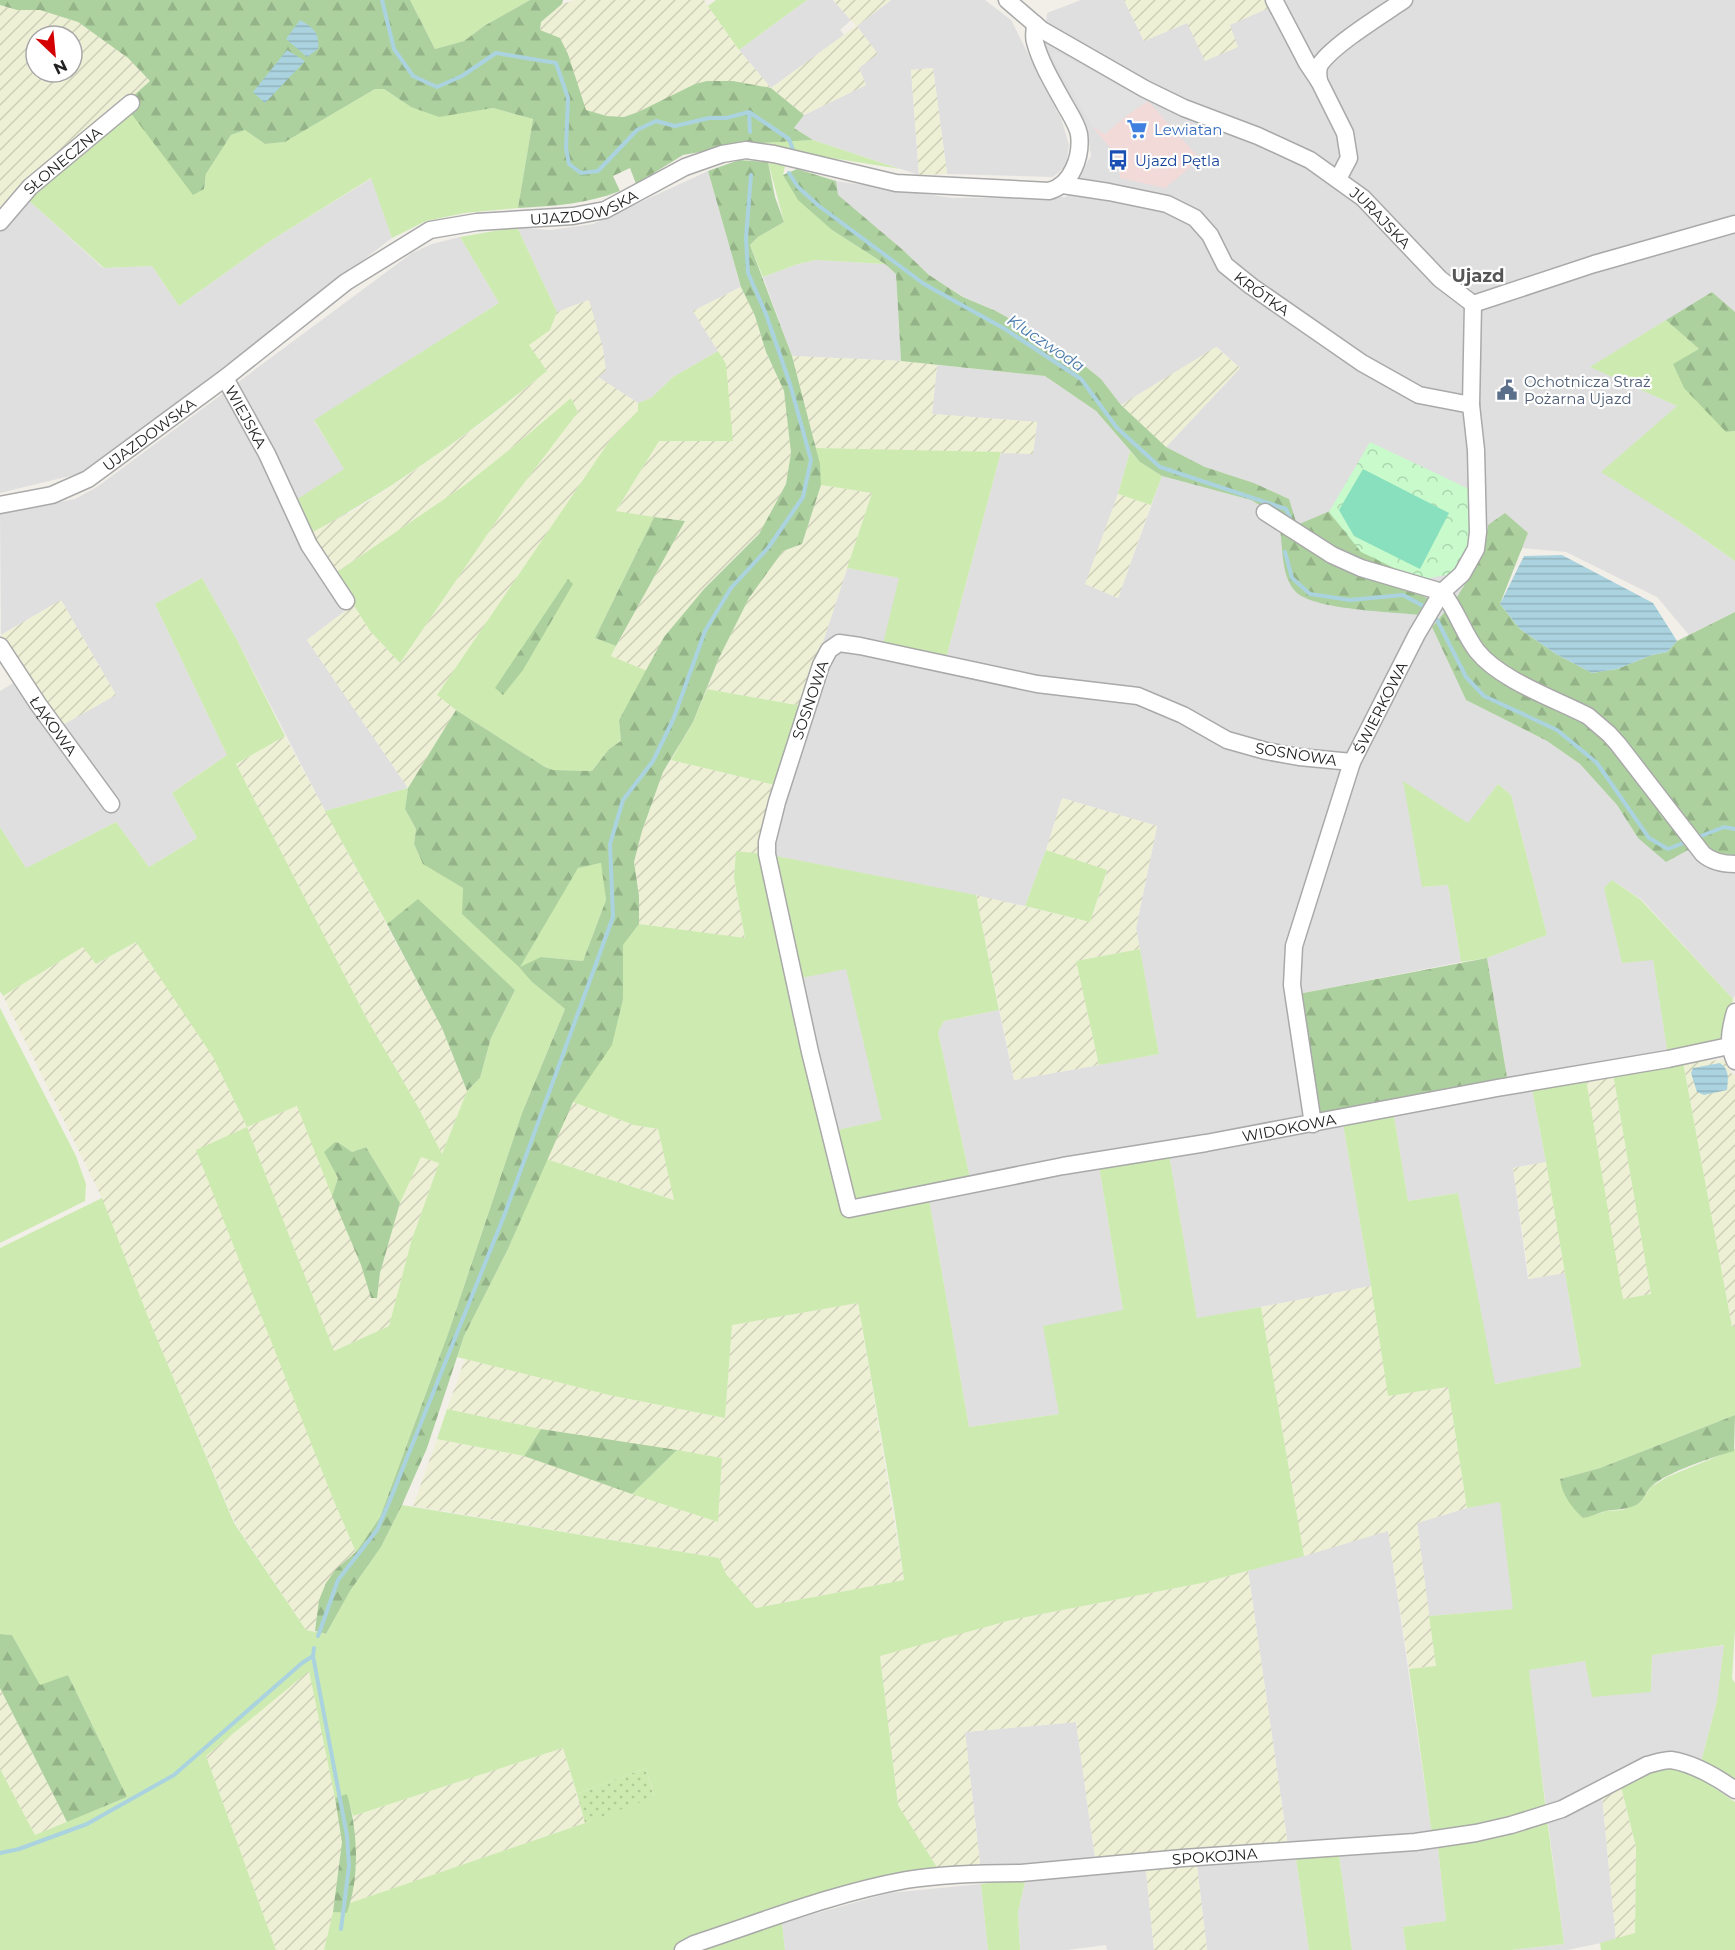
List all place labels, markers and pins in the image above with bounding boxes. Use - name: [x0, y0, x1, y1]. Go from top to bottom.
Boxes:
- supermarket icon: Lewiatan: [1125, 117, 1149, 141]
- place label: Lewiatan: [1154, 120, 1222, 139]
- bus stop icon: Ujazd Pętla: [1106, 148, 1130, 172]
- place label: Ujazd Pętla: [1135, 151, 1220, 170]
- place label: Ochotnicza Straż Pożarna Ujazd: [1524, 372, 1651, 408]
- public building icon: Ochotnicza Straż Pożarna Ujazd: [1495, 378, 1519, 402]

